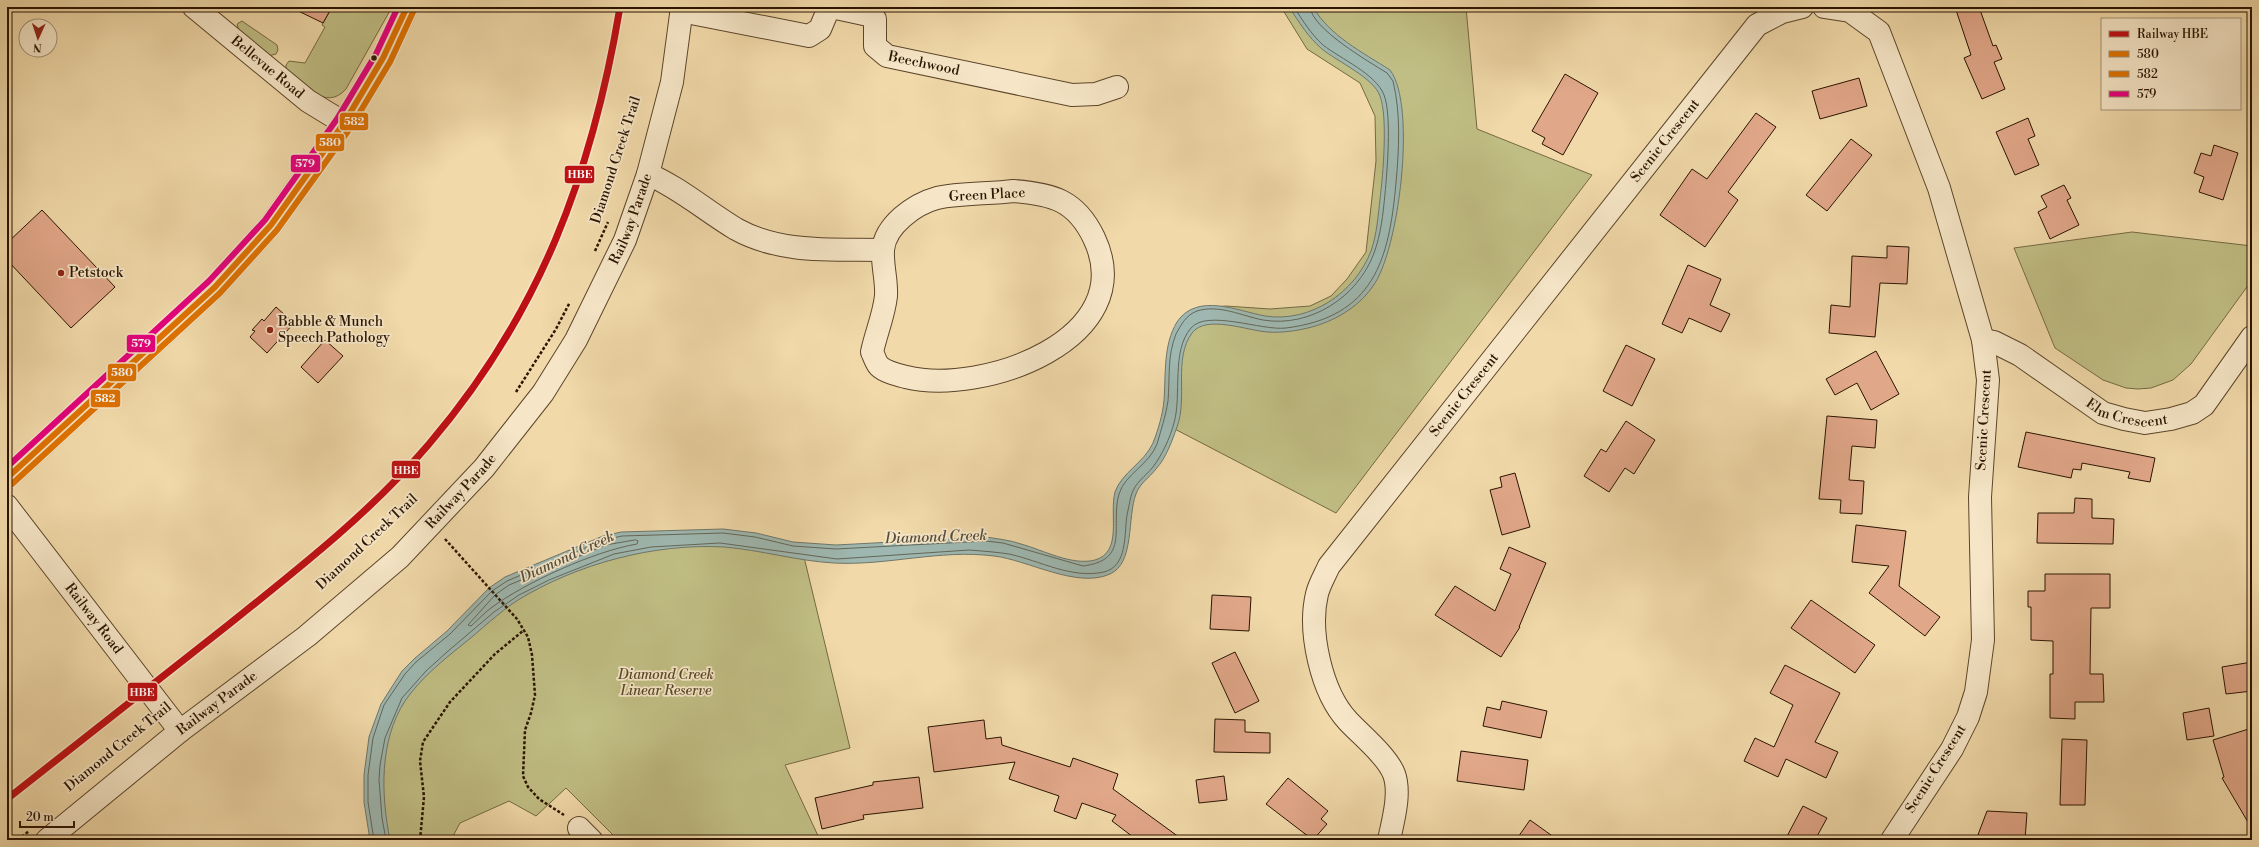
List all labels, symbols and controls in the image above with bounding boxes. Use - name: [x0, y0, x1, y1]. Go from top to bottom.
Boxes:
- north arrow: [18, 18, 58, 58]
- legend: [2101, 18, 2241, 110]
- text: Railway HBE: [2137, 27, 2208, 42]
- street label: Bellevue Road: [226, 31, 308, 103]
- text: N: [33, 40, 42, 54]
- street label: Beechwood: [886, 47, 961, 80]
- text: 580: [2137, 47, 2159, 62]
- unlabelled marker: [369, 53, 379, 63]
- text: 582: [2137, 67, 2158, 82]
- text: 579: [2137, 87, 2156, 102]
- street label: Diamond Creek Trail: [587, 94, 645, 226]
- street label: Scenic Crescent: [1627, 95, 1704, 186]
- line badge: 582: [339, 112, 369, 131]
- text: 582: [344, 115, 364, 129]
- line badge: 580: [315, 133, 345, 152]
- text: 580: [319, 136, 341, 150]
- line badge: 579: [290, 154, 321, 173]
- text: 579: [295, 157, 315, 171]
- line badge: HBE: [564, 165, 595, 184]
- text: HBE: [567, 168, 593, 182]
- street label: Railway Parade: [605, 171, 657, 268]
- street label: Green Place: [948, 184, 1026, 206]
- place label: Petstock: [69, 264, 124, 282]
- marker: Petstock: [56, 268, 66, 278]
- place label: Babble & Munch Speech Pathology: [277, 313, 390, 347]
- marker: Babble & Munch Speech Pathology: [265, 325, 275, 335]
- line badge: 579: [126, 334, 156, 353]
- text: 579: [131, 337, 151, 351]
- street label: Scenic Crescent: [1426, 350, 1503, 440]
- line badge: 580: [107, 363, 137, 382]
- text: 580: [111, 366, 133, 380]
- street label: Scenic Crescent: [1972, 369, 1996, 471]
- line badge: 582: [90, 389, 121, 408]
- text: 582: [95, 392, 115, 406]
- street label: Elm Crescent: [2082, 395, 2169, 432]
- street label: Railway Parade: [422, 450, 500, 533]
- line badge: HBE: [391, 460, 421, 479]
- text: HBE: [393, 464, 419, 478]
- street label: Diamond Creek Trail: [312, 490, 422, 594]
- water label: Diamond Creek: [883, 526, 988, 548]
- water label: Diamond Creek: [516, 527, 618, 588]
- street label: Railway Road: [61, 579, 127, 658]
- park label: Diamond Creek Linear Reserve: [617, 666, 714, 700]
- street label: Railway Parade: [173, 667, 261, 739]
- line badge: HBE: [127, 682, 158, 702]
- text: HBE: [129, 686, 155, 700]
- street label: Diamond Creek Trail: [61, 698, 175, 796]
- street label: Scenic Crescent: [1902, 721, 1970, 817]
- scale bar: [20, 803, 74, 829]
- text: 20 m: [26, 810, 54, 825]

